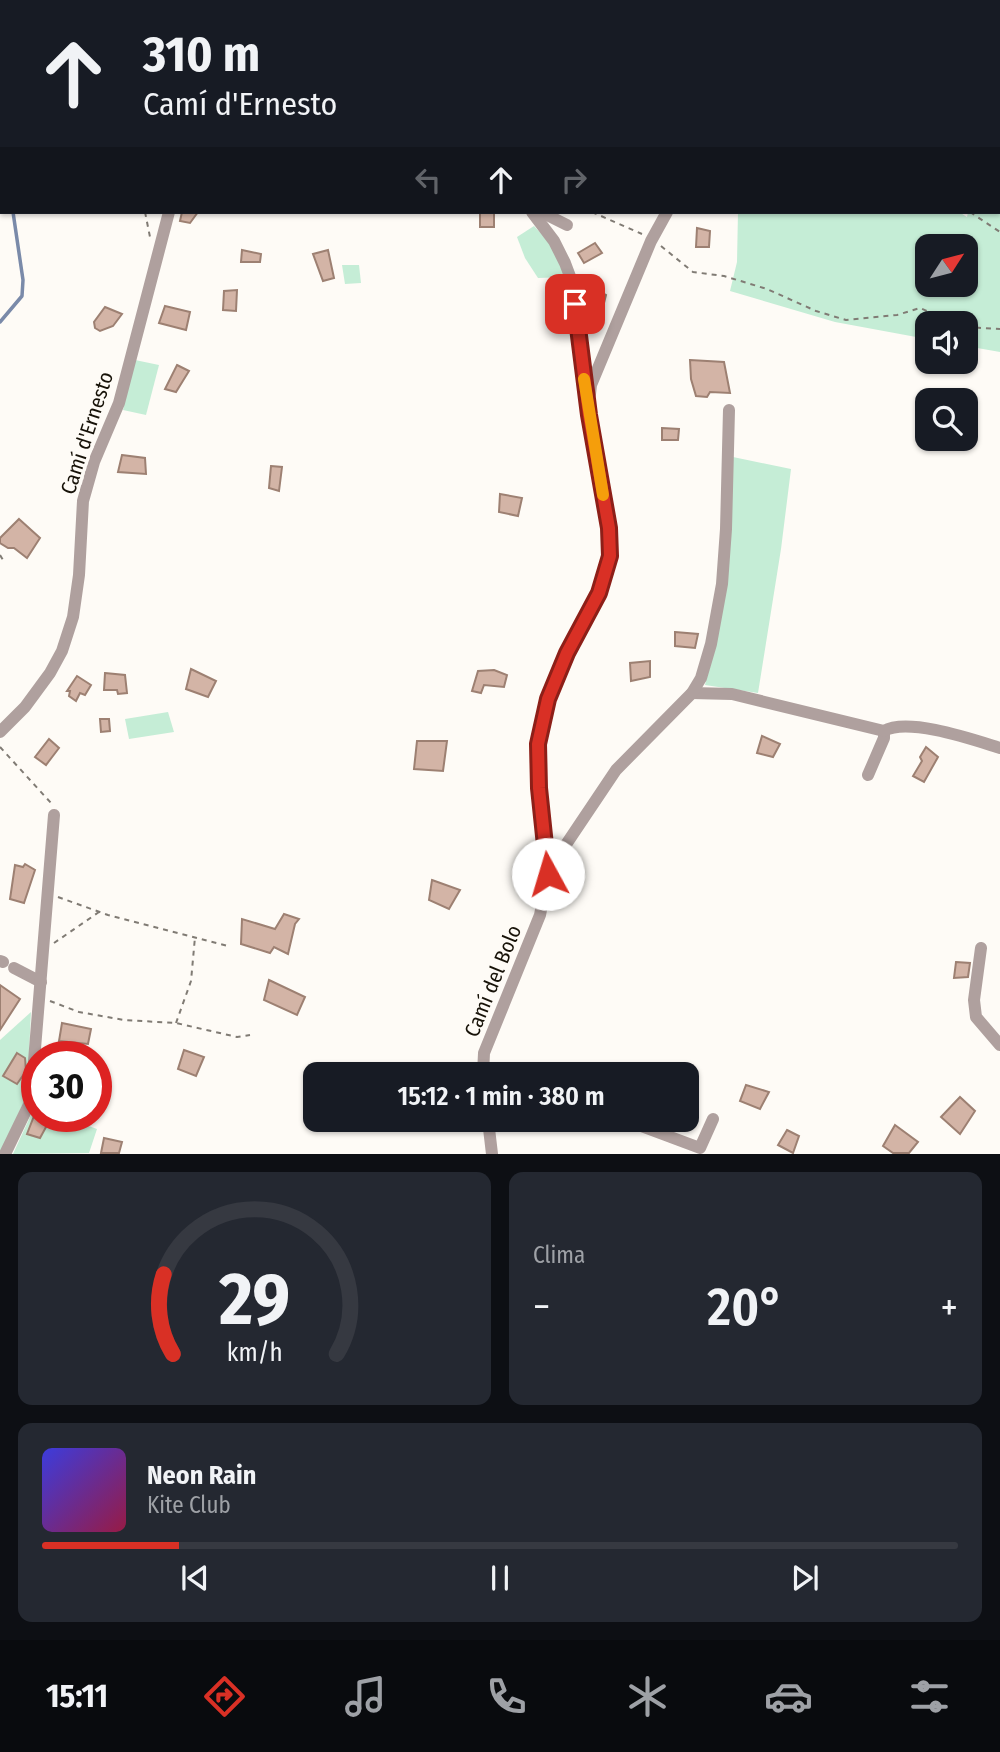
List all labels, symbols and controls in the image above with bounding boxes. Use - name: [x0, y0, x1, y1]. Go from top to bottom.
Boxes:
- text: 310 m: [143, 25, 260, 84]
- icon: ahead: [28, 28, 119, 119]
- text: Camí d'Ernesto: [143, 85, 337, 123]
- icon: left: [409, 161, 447, 199]
- icon: ahead: [482, 161, 520, 199]
- icon: right: [555, 161, 593, 199]
- north arrow: [915, 234, 978, 298]
- map controls: [915, 234, 978, 451]
- pin: [545, 274, 605, 334]
- icon: arrive: [556, 285, 594, 323]
- button: sound: [915, 311, 978, 374]
- street label: Camí d'Ernesto: [55, 368, 119, 498]
- button: search: [915, 388, 978, 451]
- position arrow: [511, 837, 585, 911]
- street label: Camí del Bolo: [459, 921, 527, 1041]
- speed limit sign: 30: [21, 1041, 112, 1132]
- text: 15:12 · 1 min · 380 m: [397, 1081, 605, 1112]
- text: Clima: [533, 1241, 585, 1269]
- text: 29: [218, 1257, 290, 1344]
- text: 20°: [707, 1276, 784, 1339]
- text: −: [533, 1284, 550, 1330]
- text: +: [941, 1284, 958, 1330]
- text: km/h: [227, 1338, 282, 1368]
- text: Neon Rain: [147, 1460, 256, 1491]
- text: Kite Club: [147, 1491, 231, 1519]
- icon: previous: [176, 1559, 214, 1597]
- icon: pause: [481, 1559, 519, 1597]
- icon: next: [786, 1559, 824, 1597]
- icon: directions: [200, 1672, 249, 1721]
- icon: music: [341, 1672, 390, 1721]
- icon: phone: [482, 1672, 531, 1721]
- icon: climate: [623, 1672, 672, 1721]
- icon: car: [764, 1672, 813, 1721]
- icon: filters: [905, 1672, 954, 1721]
- text: 15:11: [46, 1677, 108, 1715]

